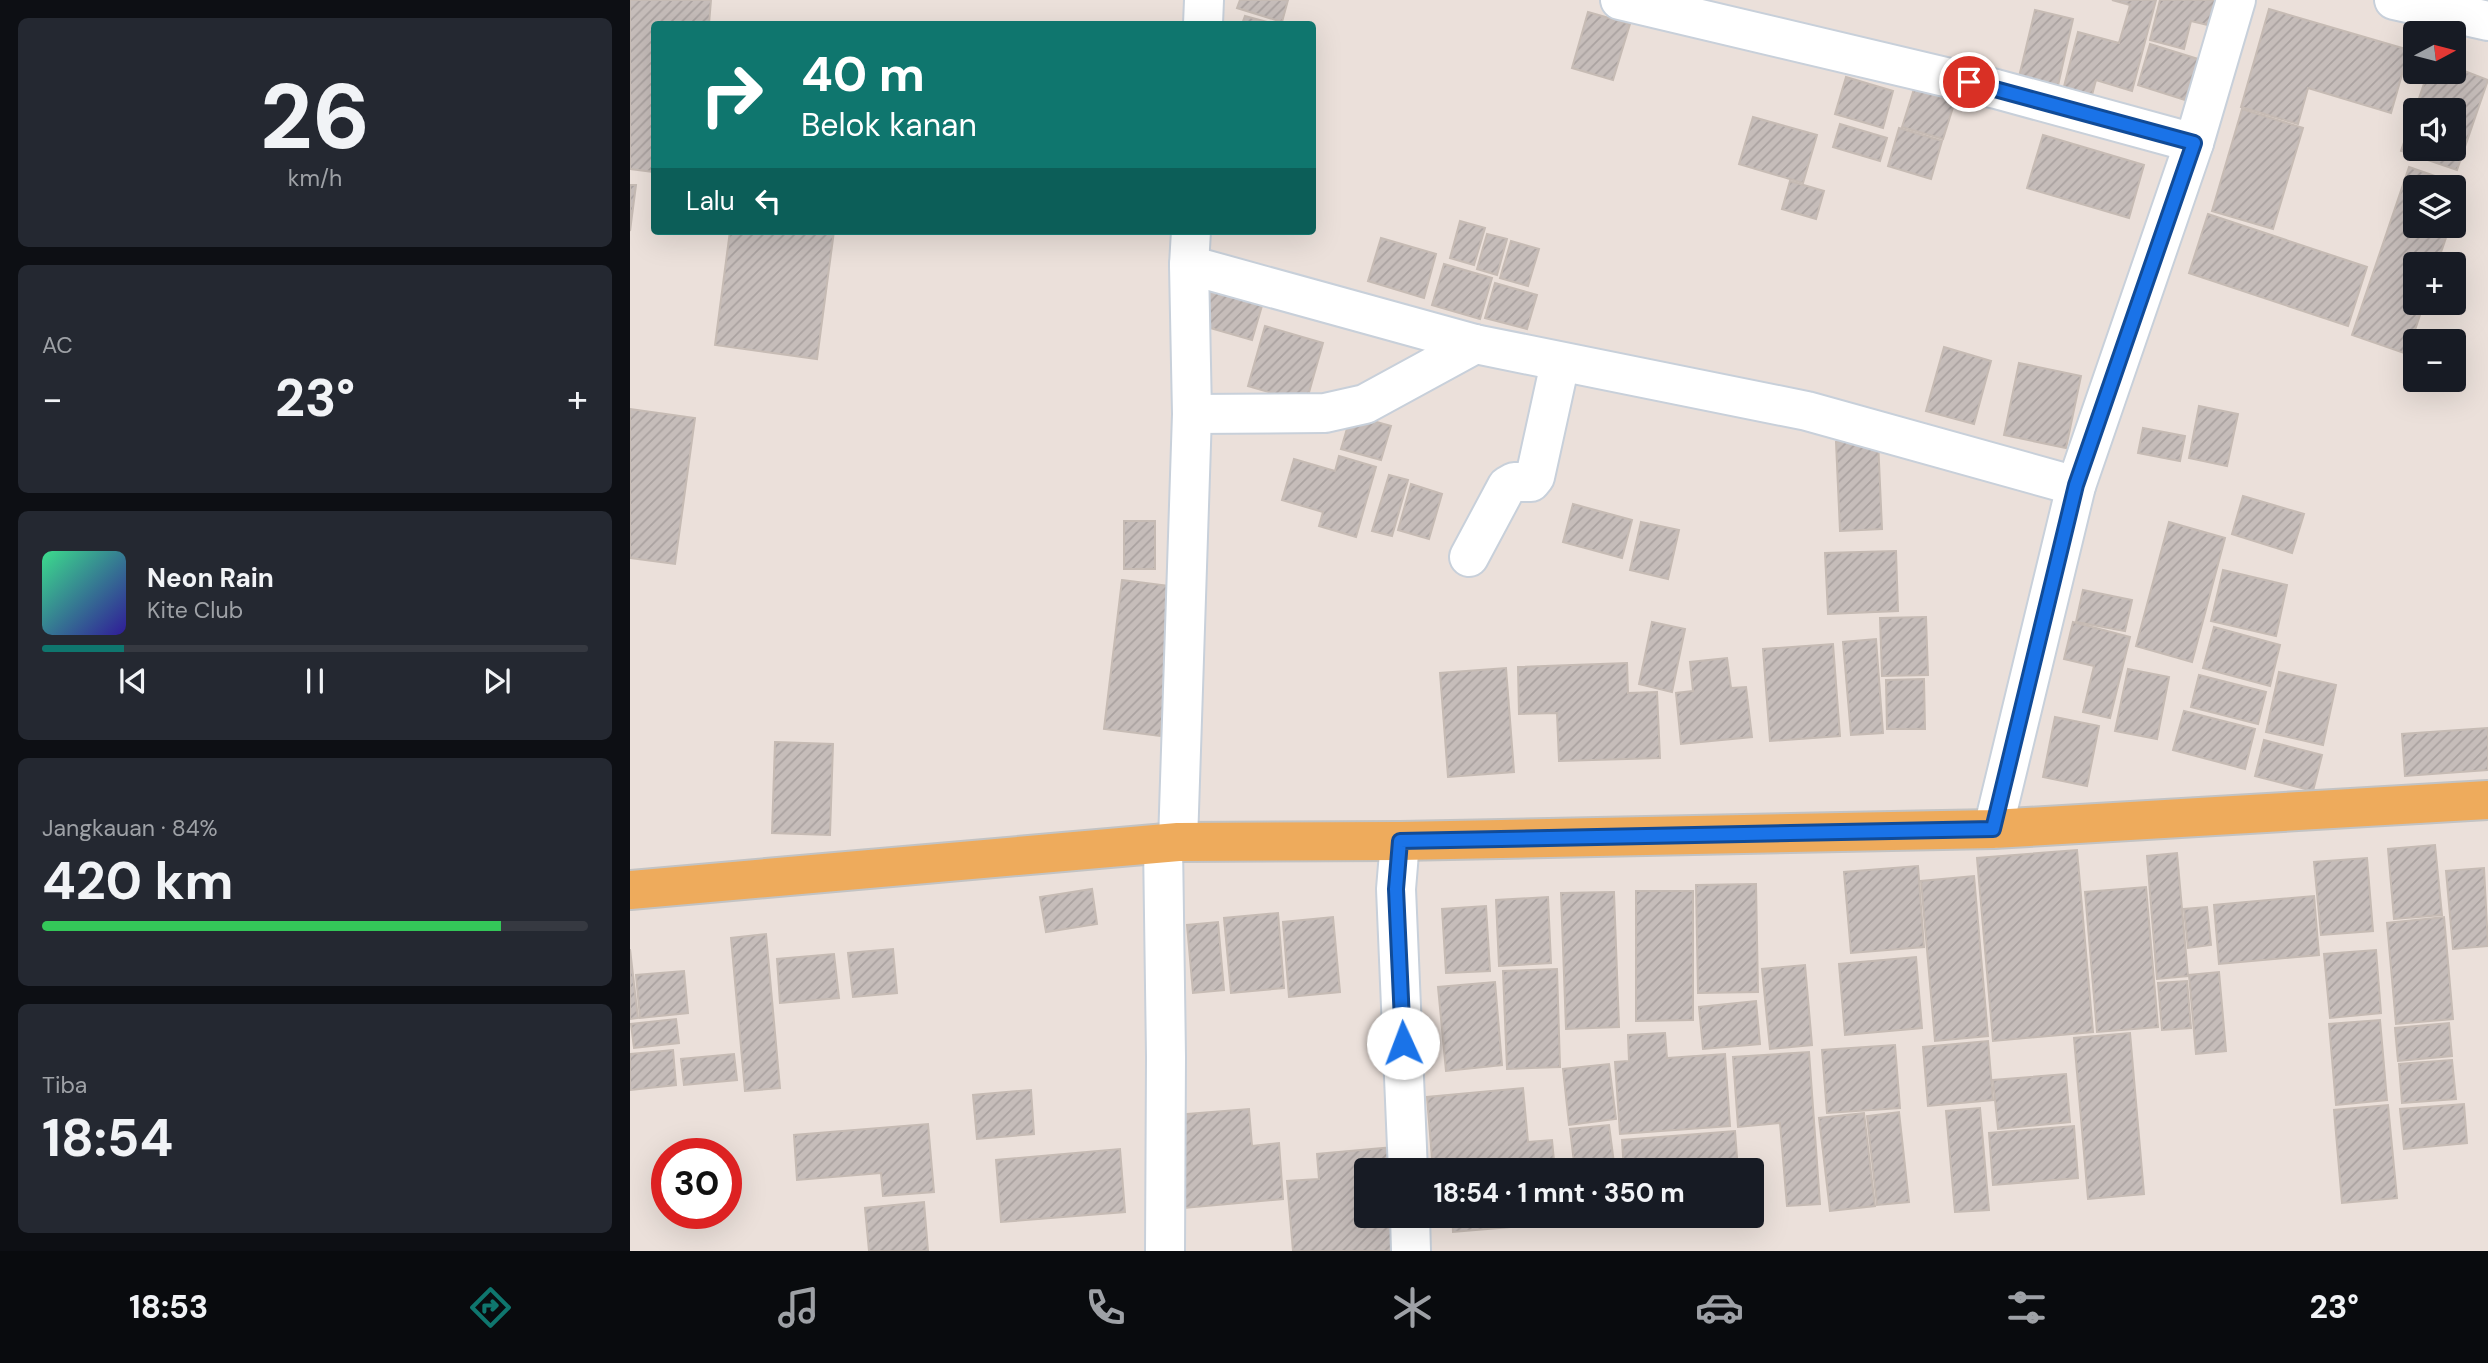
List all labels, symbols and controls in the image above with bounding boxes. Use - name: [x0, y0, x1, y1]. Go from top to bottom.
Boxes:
- north arrow: [2403, 21, 2466, 84]
- map controls: [2403, 21, 2466, 392]
- text: 40 m: [801, 42, 925, 106]
- icon: right: [686, 49, 777, 140]
- pin: [1939, 52, 1999, 112]
- text: 26: [260, 58, 370, 176]
- icon: arrive: [1950, 63, 1988, 101]
- button: sound: [2403, 98, 2466, 161]
- text: Belok kanan: [801, 104, 977, 146]
- text: km/h: [288, 163, 342, 193]
- button: layers: [2403, 175, 2466, 238]
- icon: left: [749, 182, 787, 220]
- text: Lalu: [686, 184, 735, 218]
- button: +: [2403, 252, 2466, 315]
- button: −: [2403, 329, 2466, 392]
- text: AC: [42, 330, 73, 360]
- text: 23°: [275, 364, 355, 432]
- text: −: [42, 374, 63, 424]
- text: +: [567, 374, 588, 424]
- text: Neon Rain: [147, 561, 274, 595]
- text: Kite Club: [147, 595, 243, 625]
- icon: previous: [114, 662, 152, 700]
- icon: pause: [296, 662, 334, 700]
- icon: next: [478, 662, 516, 700]
- text: Jangkauan · 84%: [42, 813, 218, 843]
- text: 420 km: [42, 847, 233, 915]
- position arrow: [1366, 1006, 1440, 1080]
- text: Tiba: [42, 1070, 87, 1100]
- text: 18:54: [42, 1104, 173, 1172]
- speed limit sign: 30: [651, 1138, 742, 1229]
- text: 18:54 · 1 mnt · 350 m: [1433, 1176, 1685, 1210]
- icon: directions: [466, 1283, 515, 1332]
- icon: music: [774, 1283, 823, 1332]
- icon: phone: [1081, 1283, 1130, 1332]
- icon: climate: [1388, 1283, 1437, 1332]
- icon: car: [1695, 1283, 1744, 1332]
- icon: filters: [2002, 1283, 2051, 1332]
- text: 18:53: [129, 1286, 208, 1328]
- text: 23°: [2310, 1286, 2359, 1328]

